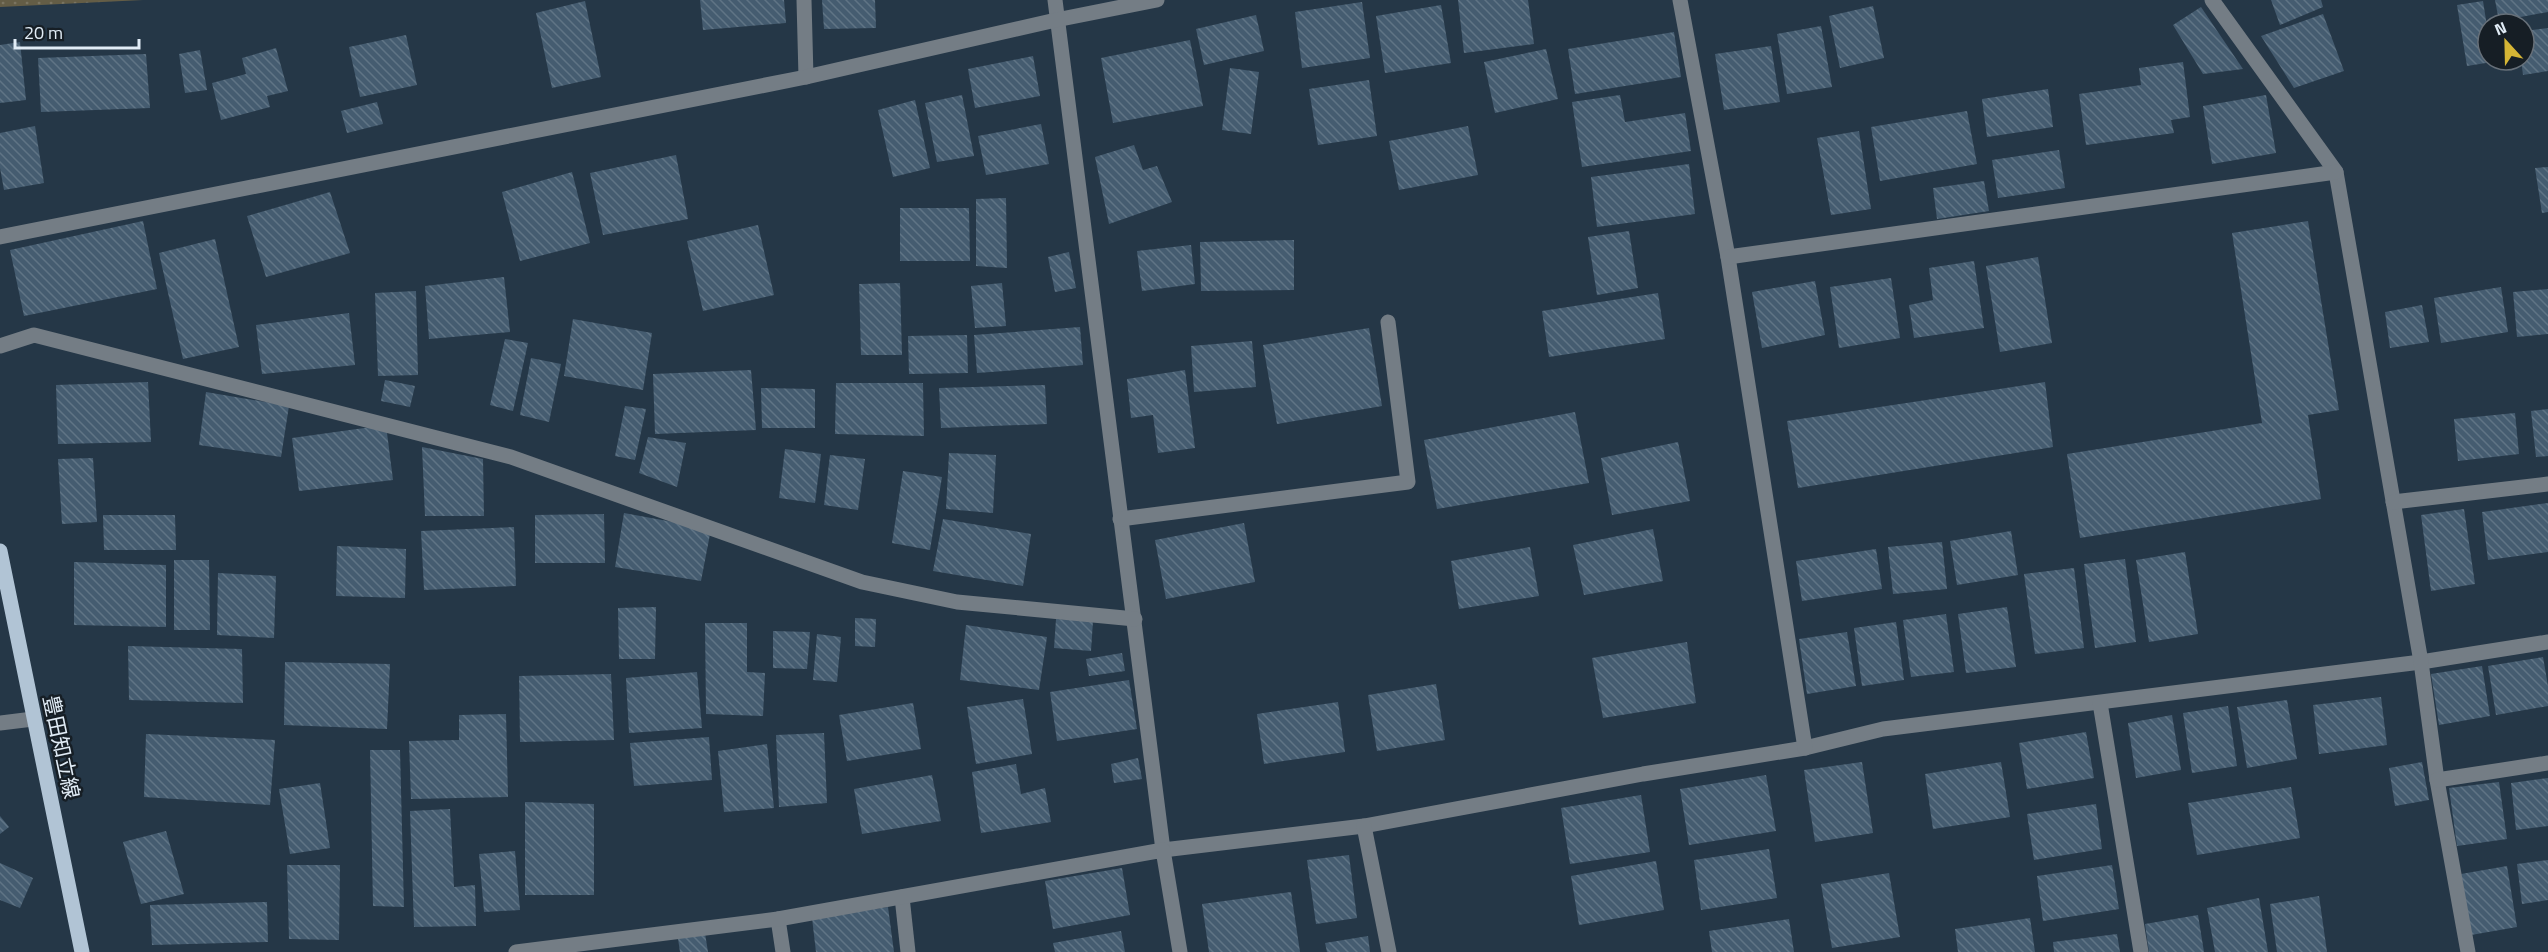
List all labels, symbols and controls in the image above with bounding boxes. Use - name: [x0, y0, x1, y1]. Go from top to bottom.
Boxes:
- scale bar: [15, 12, 140, 50]
- north arrow: [2476, 12, 2536, 72]
- text: N: [2491, 15, 2510, 41]
- text: 20 m: [24, 19, 63, 46]
- street label: 豊田知立線: [35, 692, 89, 801]

